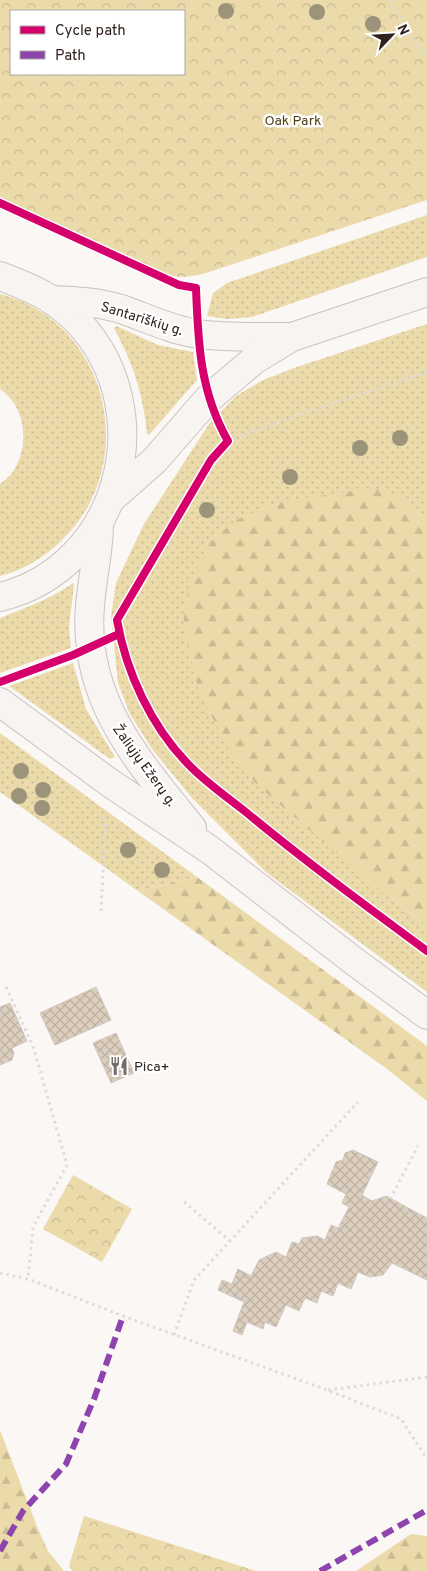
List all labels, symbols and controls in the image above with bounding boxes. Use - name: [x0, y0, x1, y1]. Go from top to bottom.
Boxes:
- legend: [10, 10, 185, 75]
- north arrow: [367, 10, 417, 60]
- text: Cycle path: [55, 22, 126, 41]
- text: N: [393, 22, 412, 38]
- text: Path: [55, 47, 86, 66]
- park label: Oak Park: [265, 113, 321, 130]
- street label: Santariškių g.: [98, 299, 185, 340]
- street label: Žaliųjų Ežerų g.: [108, 721, 180, 810]
- restaurant icon: Pica+: [108, 1055, 130, 1077]
- place label: Pica+: [134, 1059, 170, 1076]

